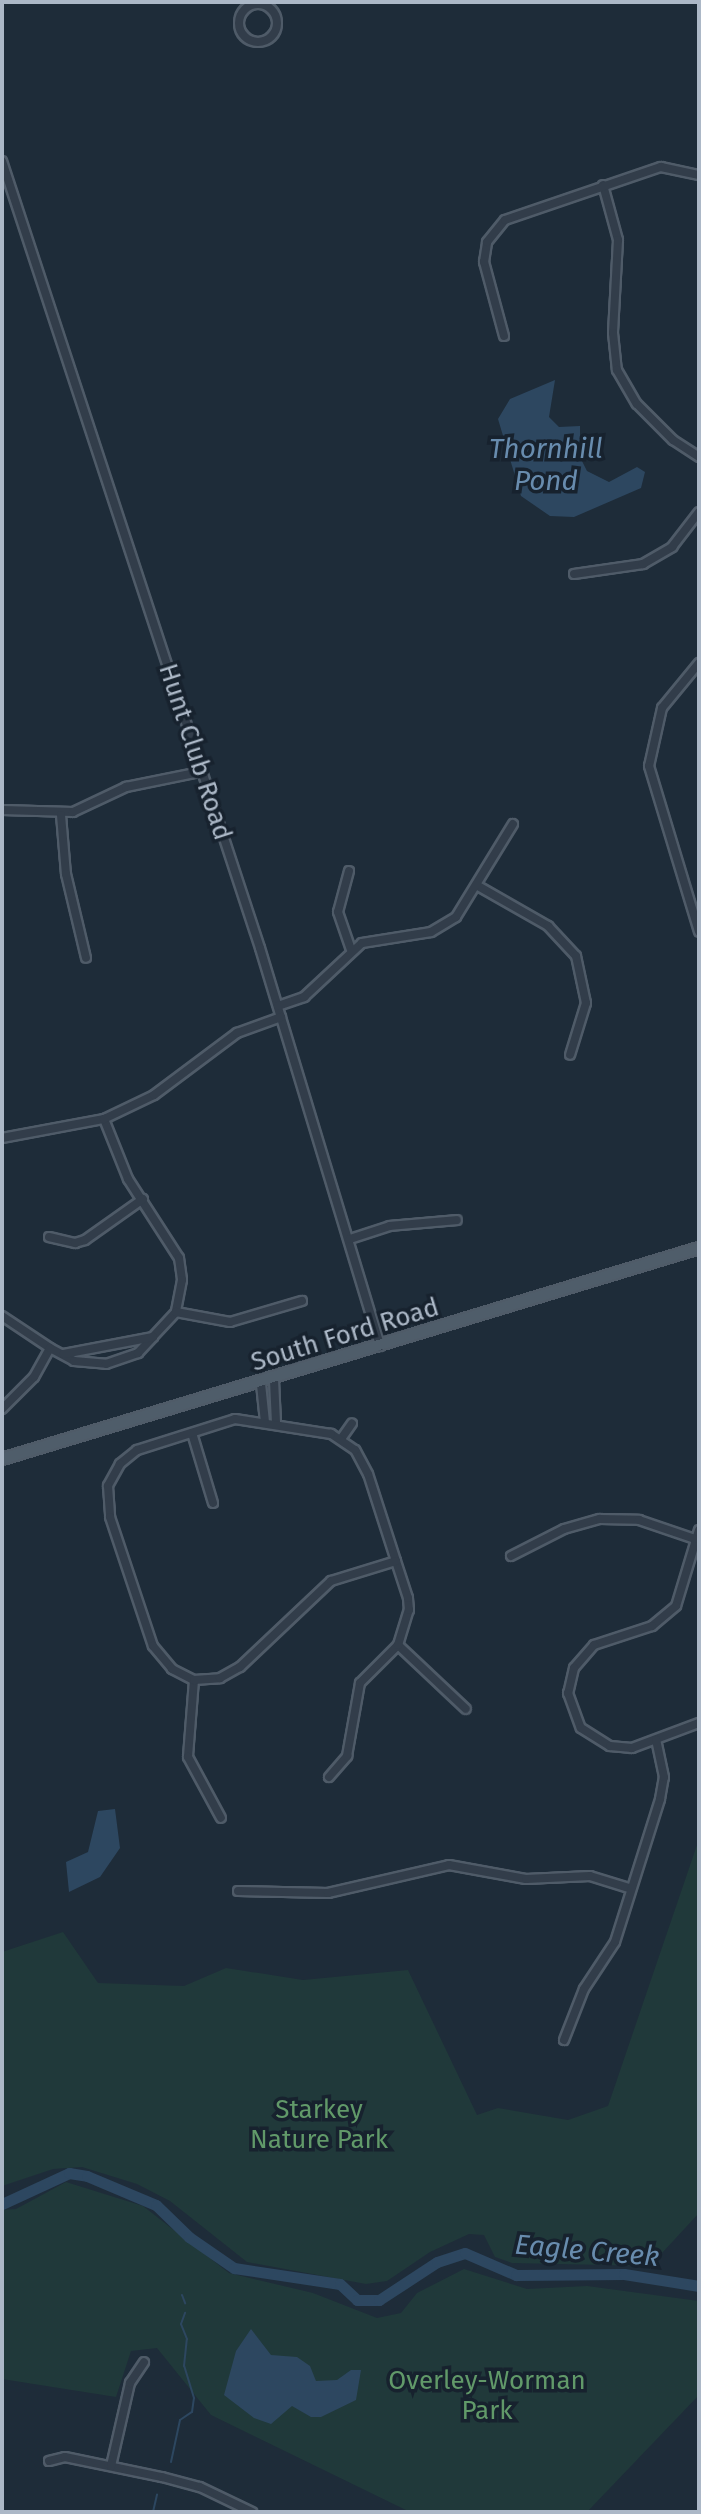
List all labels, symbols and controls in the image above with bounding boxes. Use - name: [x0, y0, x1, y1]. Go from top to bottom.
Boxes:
- water label: Thornhill Pond: [489, 432, 603, 498]
- street label: Hunt Club Road: [152, 660, 238, 844]
- street label: South Ford Road: [247, 1292, 443, 1378]
- park label: Starkey Nature Park: [250, 2094, 388, 2156]
- water label: Eagle Creek: [513, 2228, 661, 2274]
- park label: Overley-Worman Park: [388, 2365, 586, 2426]

